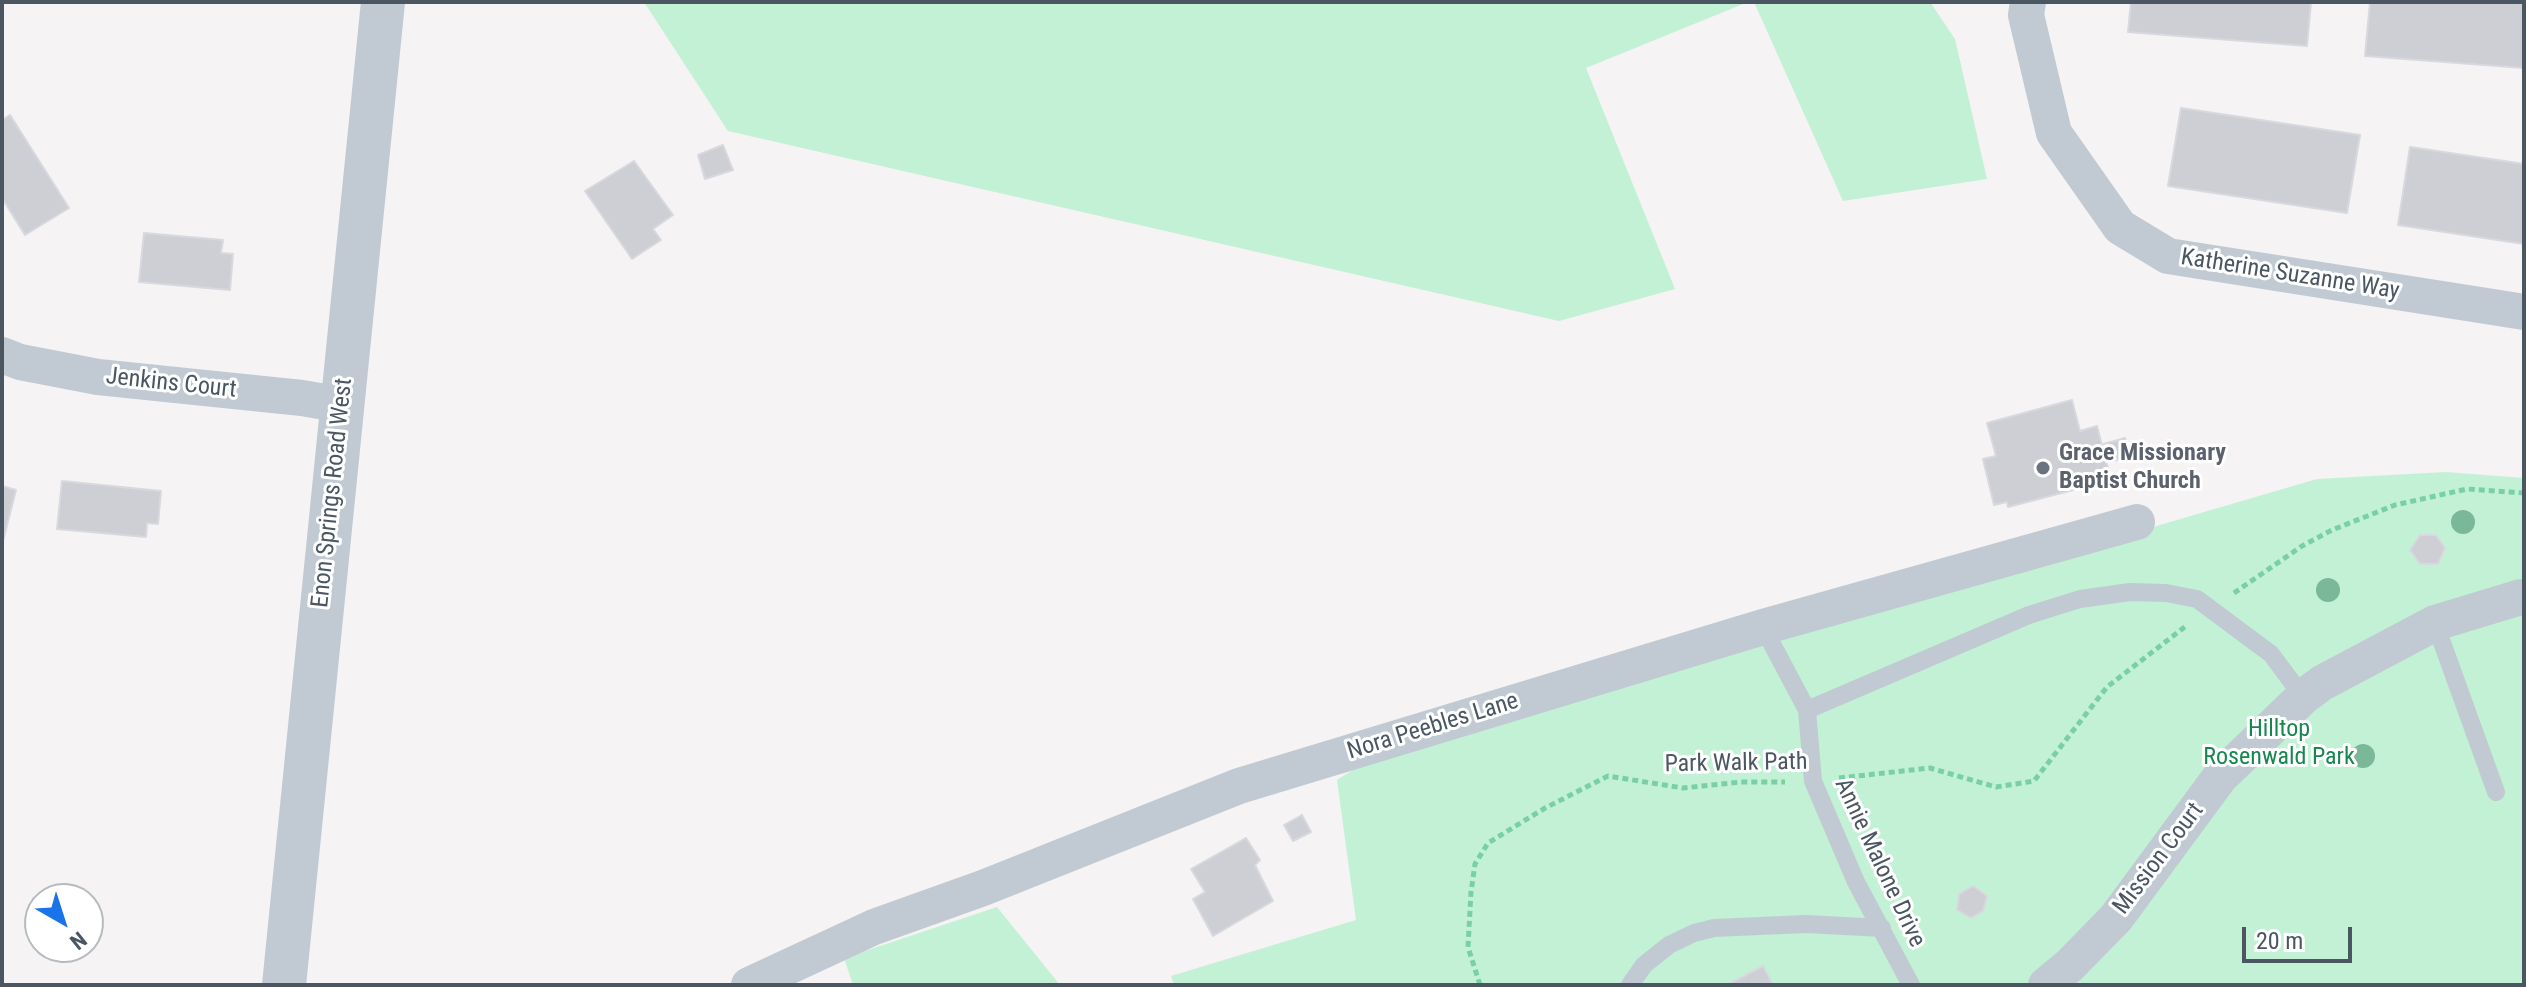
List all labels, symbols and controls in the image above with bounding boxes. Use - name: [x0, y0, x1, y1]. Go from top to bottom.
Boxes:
- street label: Katherine Suzanne Way: [2179, 243, 2401, 307]
- street label: Jenkins Court: [104, 363, 238, 405]
- street label: Enon Springs Road West: [307, 377, 359, 609]
- place label: Grace Missionary Baptist Church: [2059, 440, 2226, 496]
- marker: Grace Missionary Baptist Church: [2034, 459, 2052, 477]
- street label: Nora Peebles Lane: [1344, 687, 1522, 767]
- park label: Hilltop Rosenwald Park: [2203, 716, 2355, 772]
- street label: Park Walk Path: [1664, 748, 1808, 780]
- street label: Annie Malone Drive: [1827, 774, 1931, 952]
- street label: Mission Court: [2108, 797, 2210, 921]
- north arrow: [24, 883, 104, 963]
- scale bar: [2246, 911, 2356, 961]
- text: N: [65, 927, 91, 954]
- text: 20 m: [2256, 927, 2303, 955]

